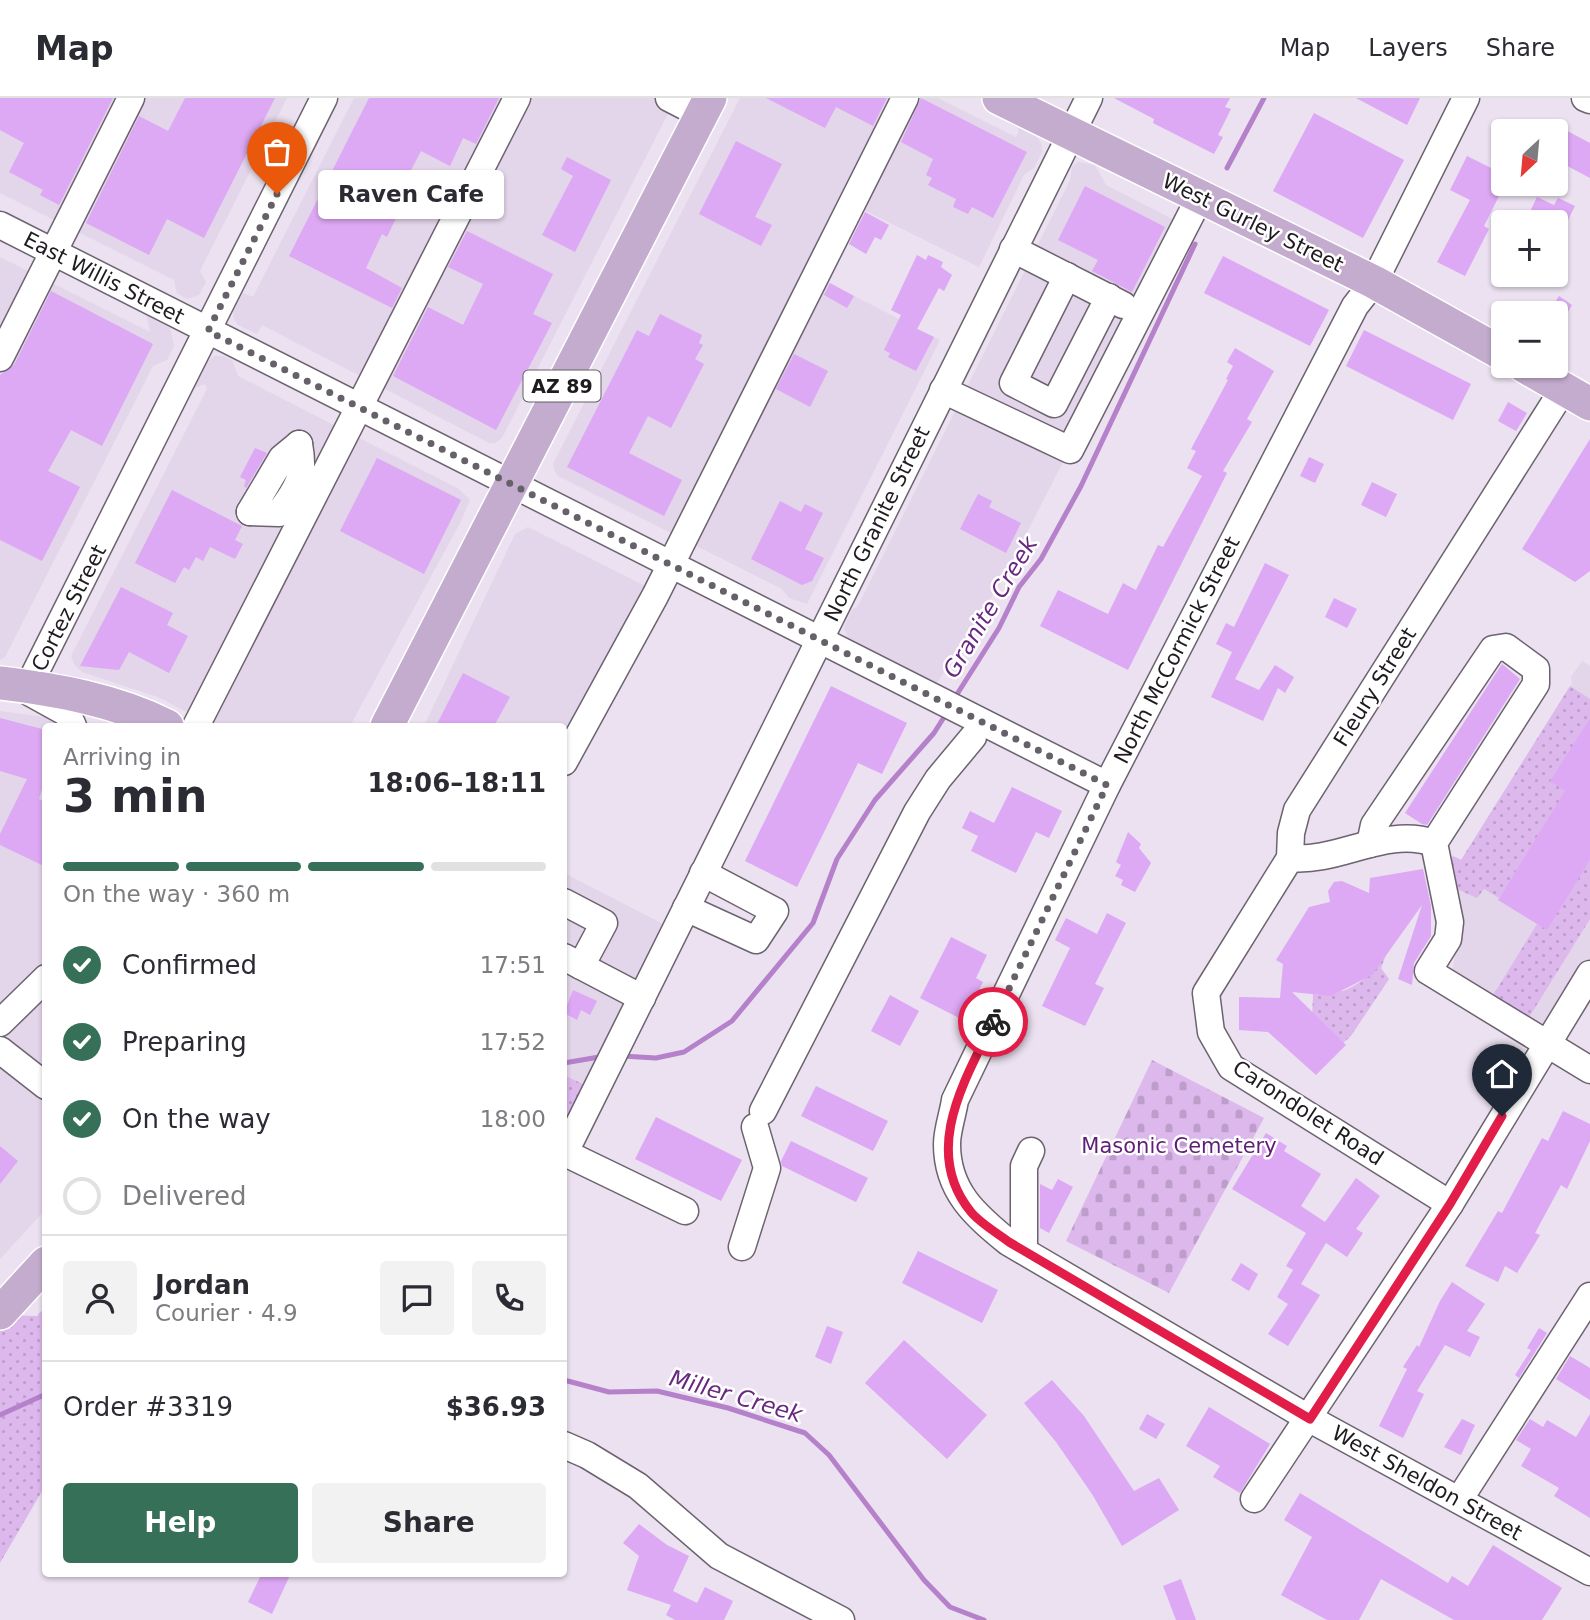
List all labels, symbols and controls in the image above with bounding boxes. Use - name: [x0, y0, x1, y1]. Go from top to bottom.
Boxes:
- text: Map: [35, 29, 114, 68]
- text: Map: [1280, 34, 1330, 62]
- text: Layers: [1368, 34, 1448, 62]
- text: Share: [1486, 34, 1555, 62]
- north arrow: [1491, 119, 1568, 196]
- map controls: [1491, 119, 1568, 378]
- pin: [247, 122, 307, 194]
- icon: bag: [258, 133, 296, 171]
- street label: West Gurley Street: [1159, 169, 1347, 277]
- callout: Raven Cafe: [319, 170, 504, 218]
- text: Raven Cafe: [338, 181, 484, 207]
- button: +: [1491, 210, 1568, 287]
- street label: East Willis Street: [20, 227, 188, 329]
- button: −: [1491, 301, 1568, 378]
- road number: AZ 89: [524, 370, 600, 402]
- street label: North Granite Street: [819, 423, 935, 625]
- water label: Granite Creek: [938, 530, 1043, 682]
- street label: North McCormick Street: [1109, 533, 1245, 767]
- street label: Cortez Street: [27, 541, 111, 675]
- street label: Fleury Street: [1329, 623, 1421, 751]
- text: Arriving in: [63, 744, 181, 770]
- text: 18:06–18:11: [367, 768, 546, 798]
- text: 3 min: [63, 769, 207, 823]
- text: On the way · 360 m: [63, 881, 290, 907]
- icon: check: [63, 946, 101, 984]
- text: Confirmed: [122, 950, 257, 980]
- text: 17:51: [480, 952, 546, 978]
- courier: [958, 987, 1028, 1057]
- icon: bike: [974, 1003, 1012, 1041]
- icon: check: [63, 1023, 101, 1061]
- text: Preparing: [122, 1027, 247, 1057]
- text: 17:52: [480, 1029, 546, 1055]
- pin: [1472, 1044, 1532, 1116]
- street label: Carondolet Road: [1228, 1055, 1388, 1171]
- icon: home: [1483, 1055, 1521, 1093]
- icon: check: [63, 1100, 101, 1138]
- text: On the way: [122, 1104, 271, 1134]
- text: 18:00: [480, 1106, 546, 1132]
- park label: Masonic Cemetery: [1081, 1134, 1277, 1158]
- text: Delivered: [122, 1181, 246, 1211]
- button: person: [63, 1261, 137, 1335]
- button: chat: [380, 1261, 454, 1335]
- button: phone: [472, 1261, 546, 1335]
- text: Jordan: [155, 1270, 250, 1300]
- text: Courier · 4.9: [155, 1300, 298, 1326]
- water label: Miller Creek: [667, 1365, 807, 1428]
- text: Order #3319: [63, 1392, 233, 1422]
- text: $36.93: [446, 1392, 546, 1422]
- street label: West Sheldon Street: [1328, 1421, 1526, 1545]
- button: Help: [63, 1483, 298, 1563]
- button: Share: [312, 1483, 546, 1563]

